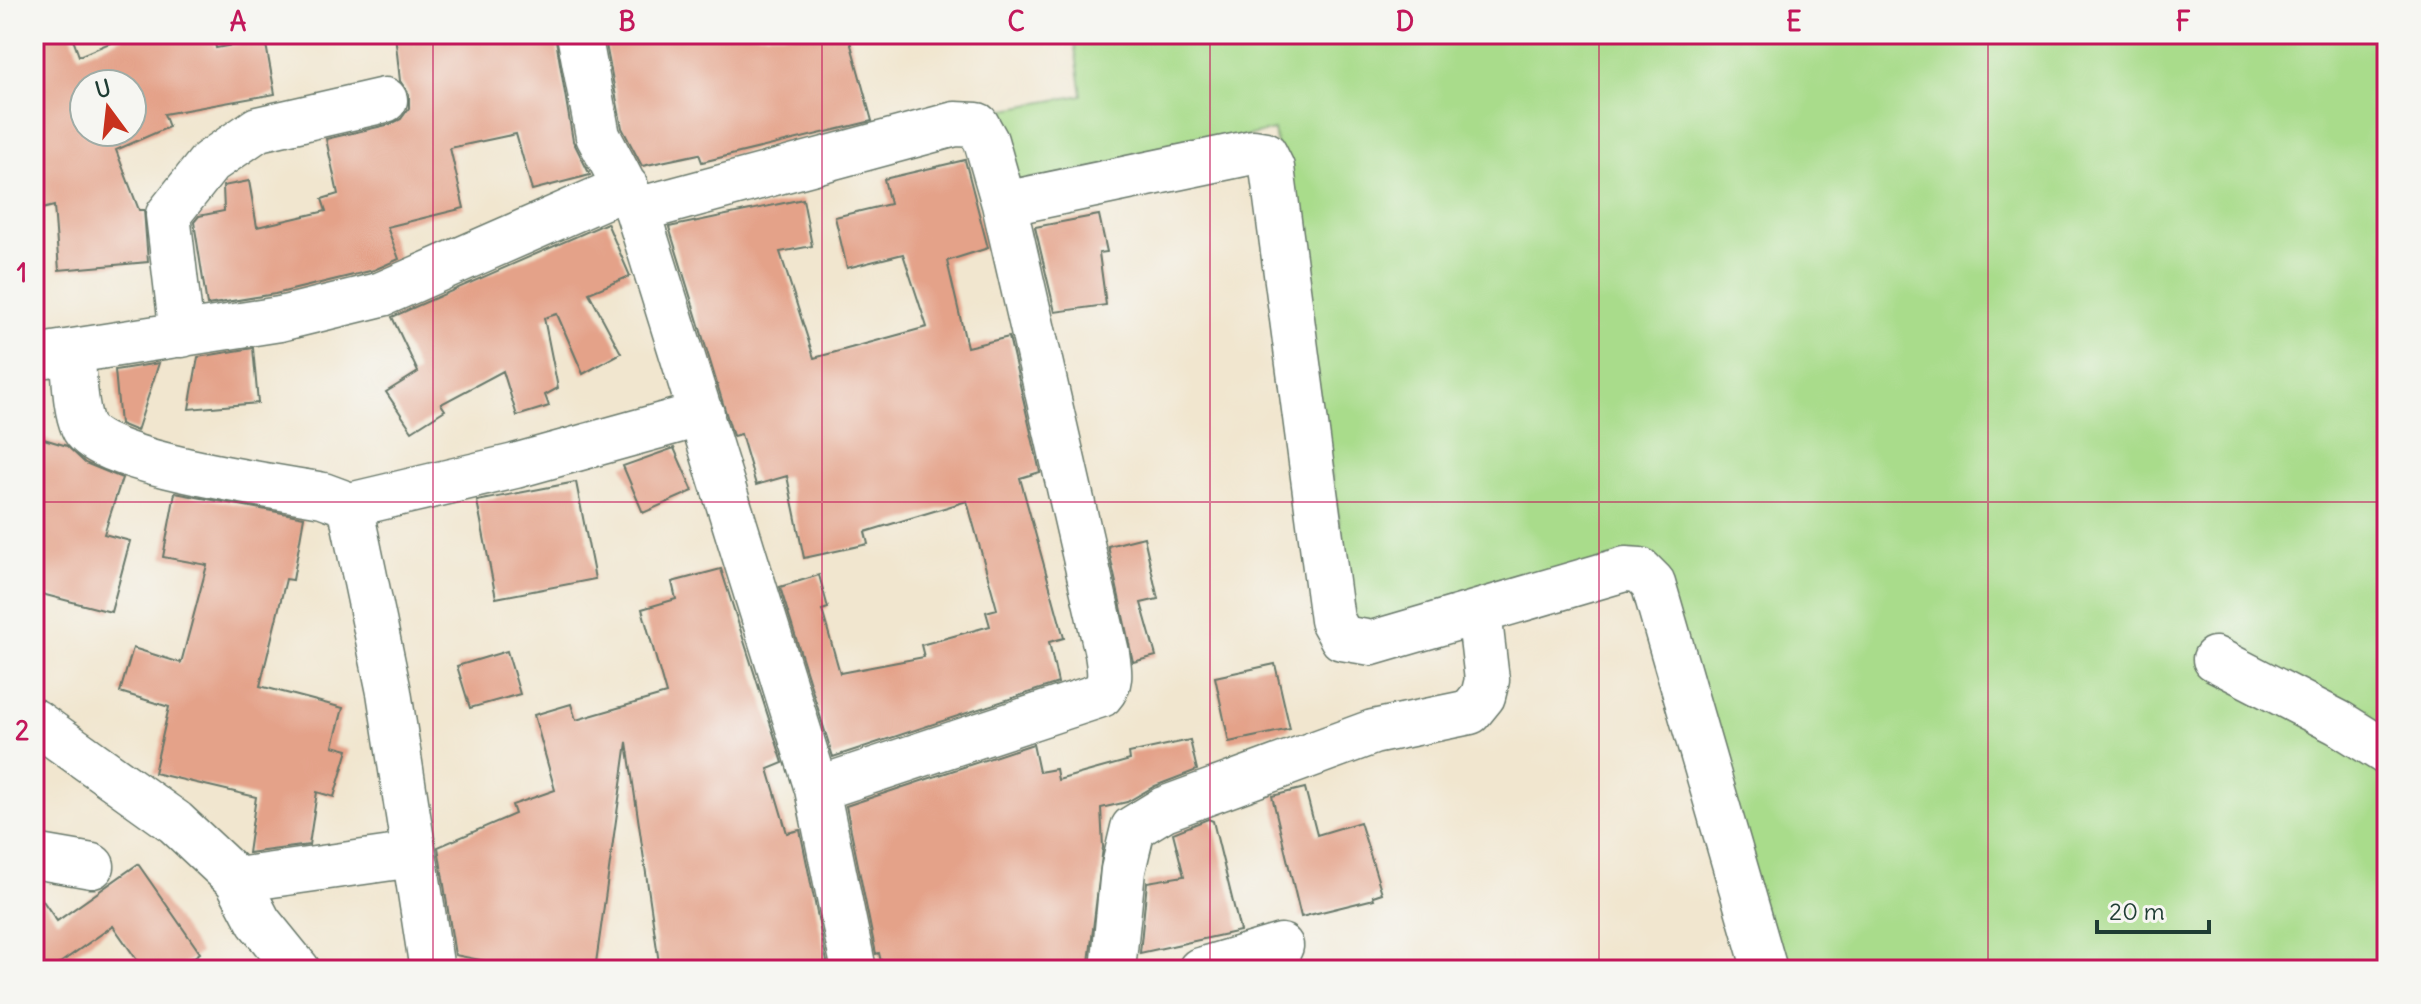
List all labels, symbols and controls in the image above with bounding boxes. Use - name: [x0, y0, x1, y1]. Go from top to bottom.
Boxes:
- text: A: [230, 5, 247, 38]
- text: B: [618, 5, 636, 38]
- text: C: [1007, 5, 1025, 38]
- text: D: [1396, 5, 1414, 38]
- text: E: [1786, 5, 1802, 38]
- text: F: [2176, 5, 2191, 38]
- north arrow: [68, 68, 148, 148]
- text: U: [92, 73, 114, 104]
- text: 1: [17, 256, 27, 289]
- text: 2: [15, 714, 29, 747]
- scale bar: [2097, 884, 2209, 934]
- text: 20 m: [2109, 896, 2165, 926]

